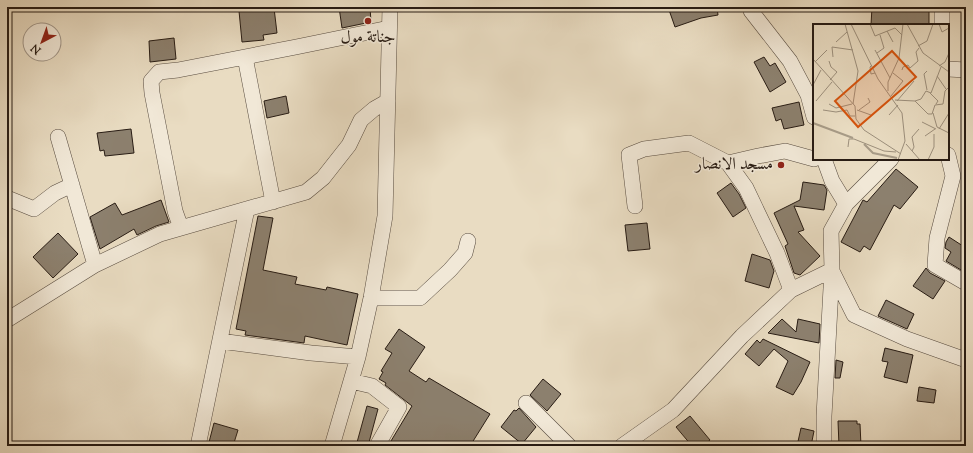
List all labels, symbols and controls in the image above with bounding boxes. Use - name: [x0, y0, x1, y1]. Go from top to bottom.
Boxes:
- marker: جناتة مول: [363, 16, 373, 26]
- north arrow: [22, 22, 62, 62]
- inset map: [813, 24, 949, 160]
- place label: جناتة مول: [340, 26, 396, 50]
- text: N: [27, 40, 45, 58]
- place label: مسجد الانصار: [693, 153, 773, 177]
- marker: مسجد الانصار: [776, 160, 786, 170]

